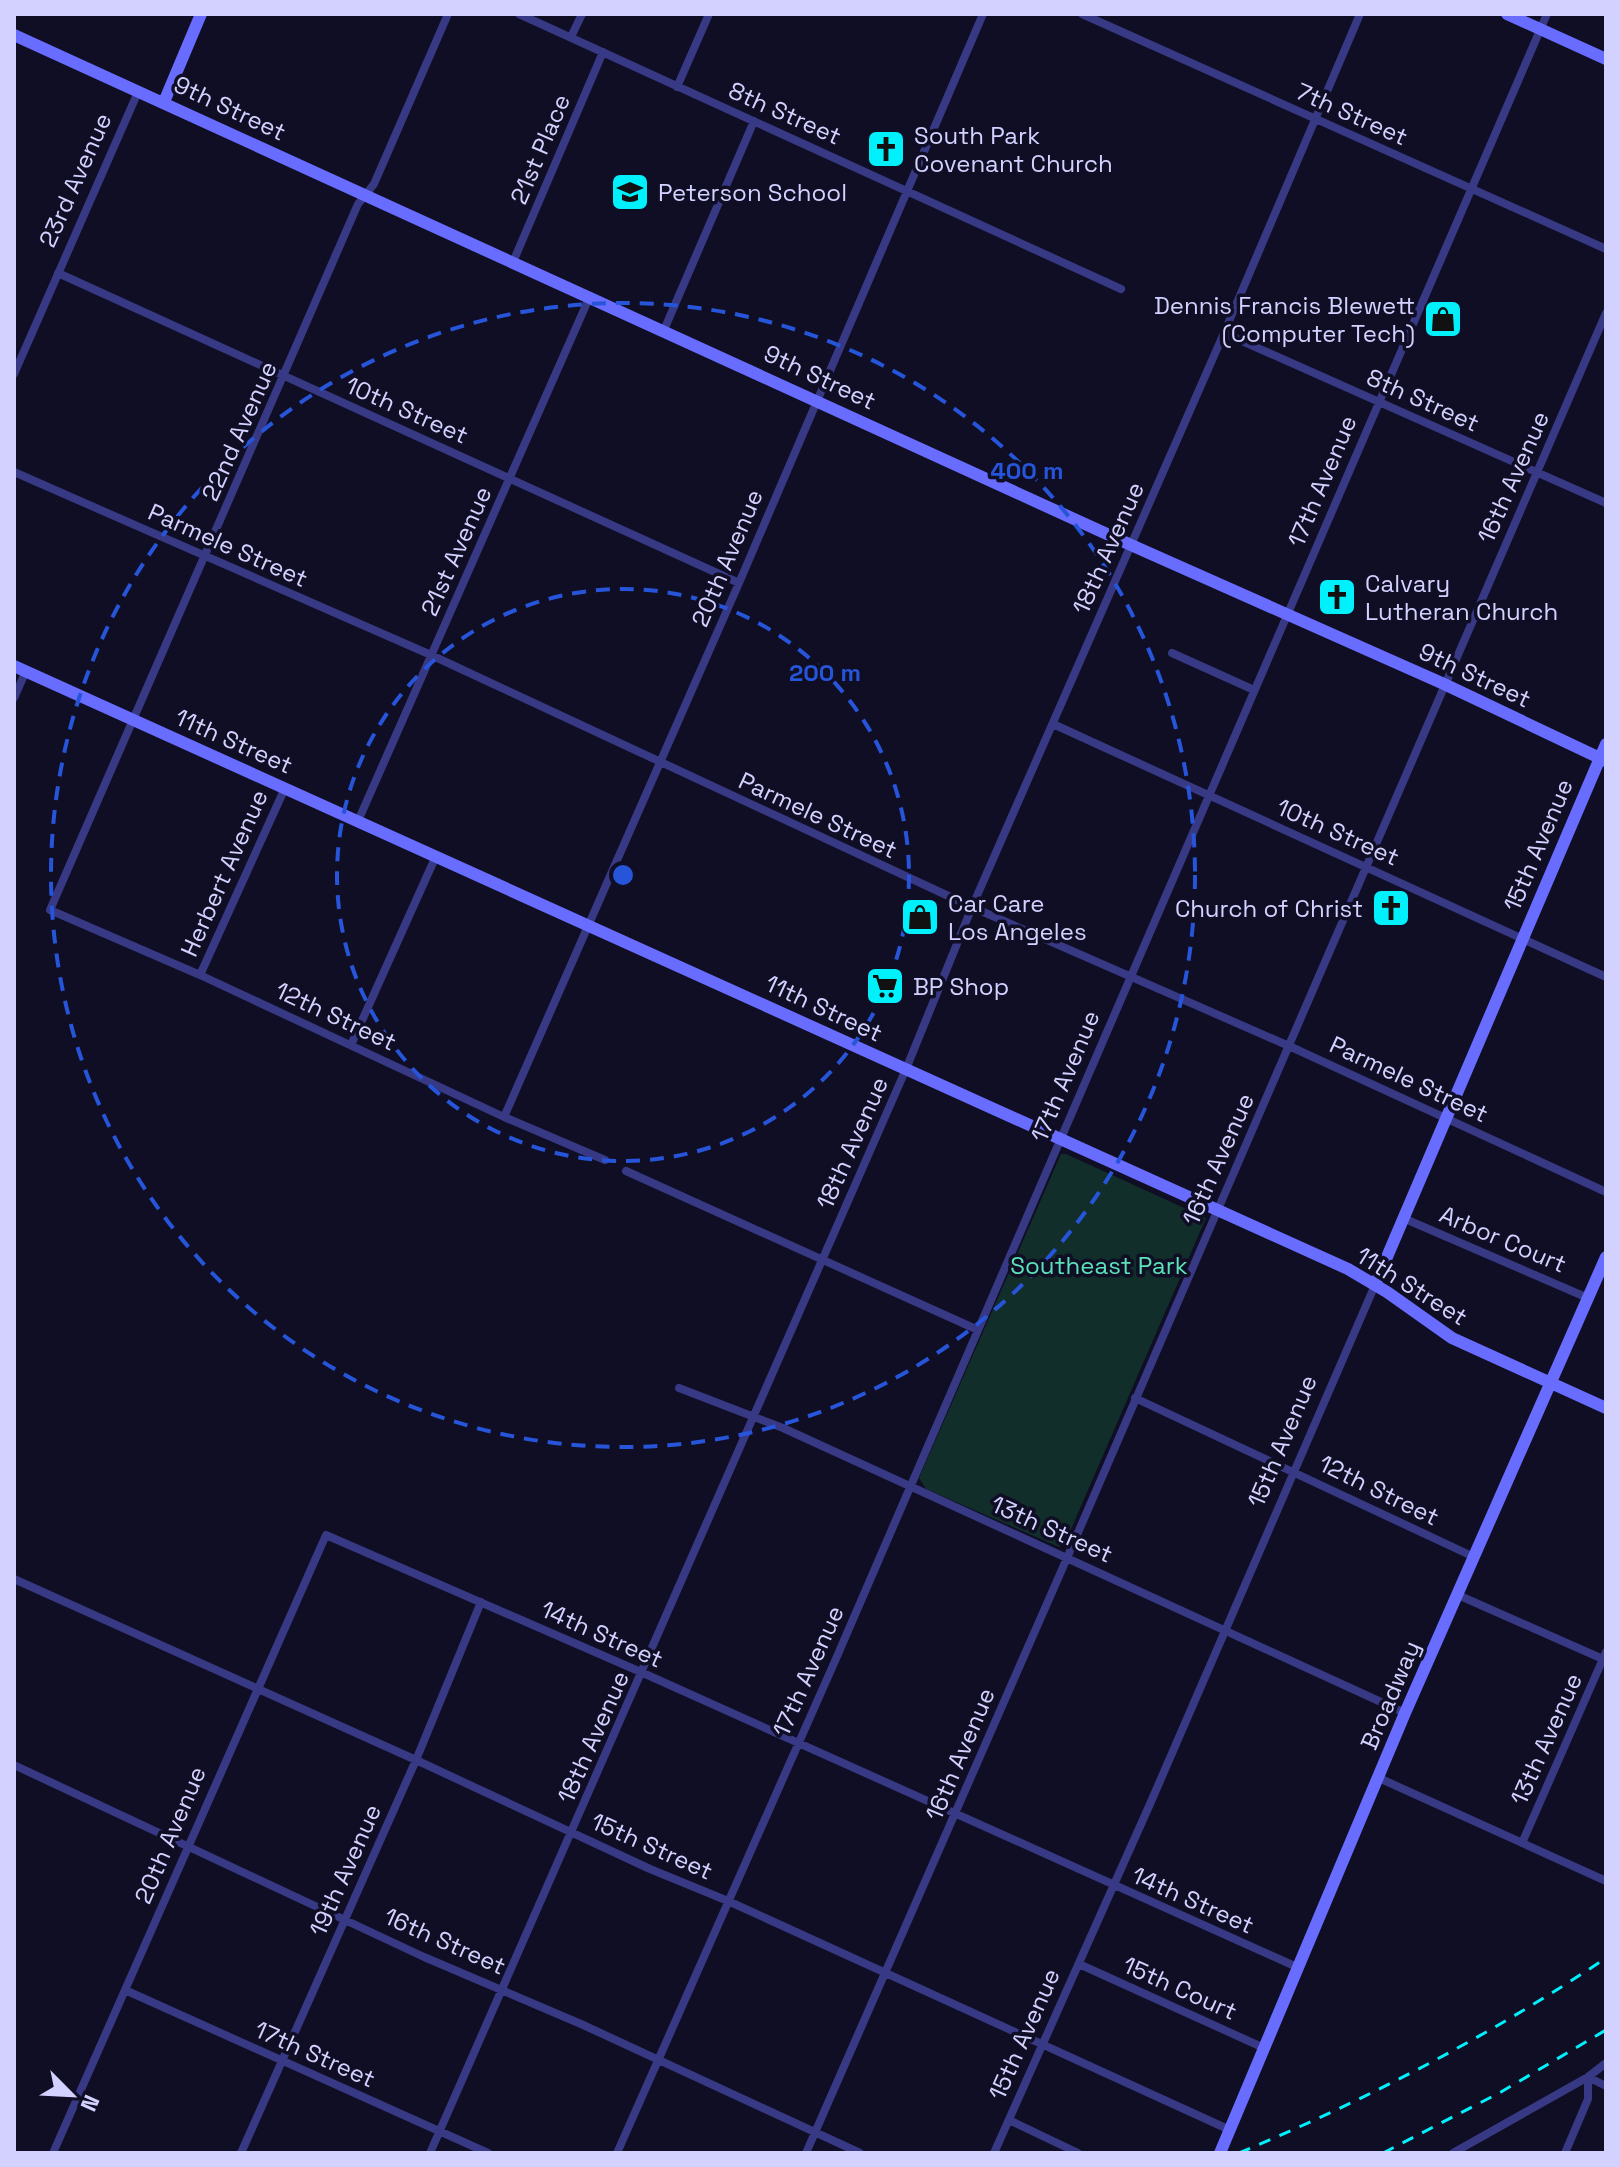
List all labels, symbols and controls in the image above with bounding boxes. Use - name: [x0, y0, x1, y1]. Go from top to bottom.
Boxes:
- street label: 9th Street: [169, 69, 291, 147]
- street label: 8th Street: [724, 74, 846, 152]
- street label: 7th Street: [1291, 76, 1413, 152]
- street label: 21st Place: [503, 89, 577, 209]
- street label: 23rd Avenue: [32, 108, 118, 252]
- place label: South Park Covenant Church: [914, 120, 1113, 179]
- church icon: South Park Covenant Church: [865, 128, 907, 170]
- school or university icon: Peterson School: [609, 171, 651, 213]
- place label: Peterson School: [658, 177, 847, 208]
- place label: Dennis Francis Blewett (Computer Tech): [1154, 290, 1415, 349]
- shop icon: Dennis Francis Blewett (Computer Tech): [1422, 298, 1464, 340]
- street label: 9th Street: [759, 338, 881, 416]
- street label: 22nd Avenue: [194, 356, 284, 506]
- street label: 8th Street: [1362, 361, 1484, 439]
- street label: 10th Street: [341, 369, 473, 451]
- street label: 16th Avenue: [1470, 406, 1556, 548]
- street label: 17th Avenue: [1280, 411, 1364, 551]
- text: 400 m: [991, 455, 1063, 486]
- street label: 18th Avenue: [1065, 477, 1151, 619]
- street label: 21st Avenue: [414, 481, 498, 621]
- street label: 20th Avenue: [684, 485, 770, 631]
- street label: Parmele Street: [143, 496, 313, 594]
- place label: Calvary Lutheran Church: [1365, 568, 1558, 627]
- church icon: Calvary Lutheran Church: [1316, 576, 1358, 618]
- street label: 9th Street: [1414, 636, 1536, 714]
- text: 200 m: [789, 657, 861, 688]
- street label: 11th Street: [170, 701, 298, 781]
- street label: Parmele Street: [734, 765, 902, 865]
- street label: 15th Avenue: [1496, 774, 1580, 916]
- street label: Herbert Avenue: [173, 785, 275, 961]
- street label: 10th Street: [1272, 791, 1404, 873]
- centre of rings: [609, 861, 637, 889]
- church icon: Church of Christ: [1370, 887, 1412, 929]
- place label: Car Care Los Angeles: [948, 888, 1087, 947]
- place label: Church of Christ: [1175, 893, 1363, 924]
- shop icon: Car Care Los Angeles: [899, 896, 941, 938]
- supermarket icon: BP Shop: [864, 965, 906, 1007]
- street label: 11th Street: [761, 967, 887, 1049]
- place label: BP Shop: [913, 971, 1009, 1002]
- street label: 12th Street: [271, 975, 401, 1057]
- street label: 17th Avenue: [1023, 1006, 1107, 1146]
- street label: Parmele Street: [1325, 1029, 1493, 1129]
- street label: 18th Avenue: [809, 1072, 895, 1214]
- street label: 16th Avenue: [1175, 1088, 1261, 1230]
- street label: Arbor Court: [1435, 1198, 1571, 1280]
- street label: 11th Street: [1351, 1240, 1473, 1332]
- park label: Southeast Park: [1010, 1250, 1188, 1281]
- street label: 15th Avenue: [1240, 1370, 1324, 1512]
- street label: 12th Street: [1314, 1448, 1444, 1532]
- street label: 13th Street: [986, 1488, 1118, 1570]
- street label: 14th Street: [536, 1593, 668, 1675]
- street label: 17th Avenue: [765, 1601, 851, 1741]
- street label: Broadway: [1353, 1636, 1427, 1754]
- street label: 18th Avenue: [550, 1666, 636, 1808]
- street label: 13th Avenue: [1503, 1668, 1589, 1810]
- street label: 16th Avenue: [918, 1683, 1002, 1825]
- street label: 20th Avenue: [127, 1762, 213, 1908]
- street label: 19th Avenue: [302, 1799, 388, 1941]
- street label: 15th Street: [586, 1805, 718, 1887]
- street label: 14th Street: [1127, 1859, 1259, 1941]
- street label: 16th Street: [379, 1900, 511, 1982]
- street label: 15th Court: [1118, 1949, 1242, 2027]
- street label: 15th Avenue: [981, 1963, 1067, 2105]
- street label: 17th Street: [250, 2014, 380, 2094]
- north arrow: [32, 2055, 112, 2135]
- text: N: [74, 2091, 106, 2116]

